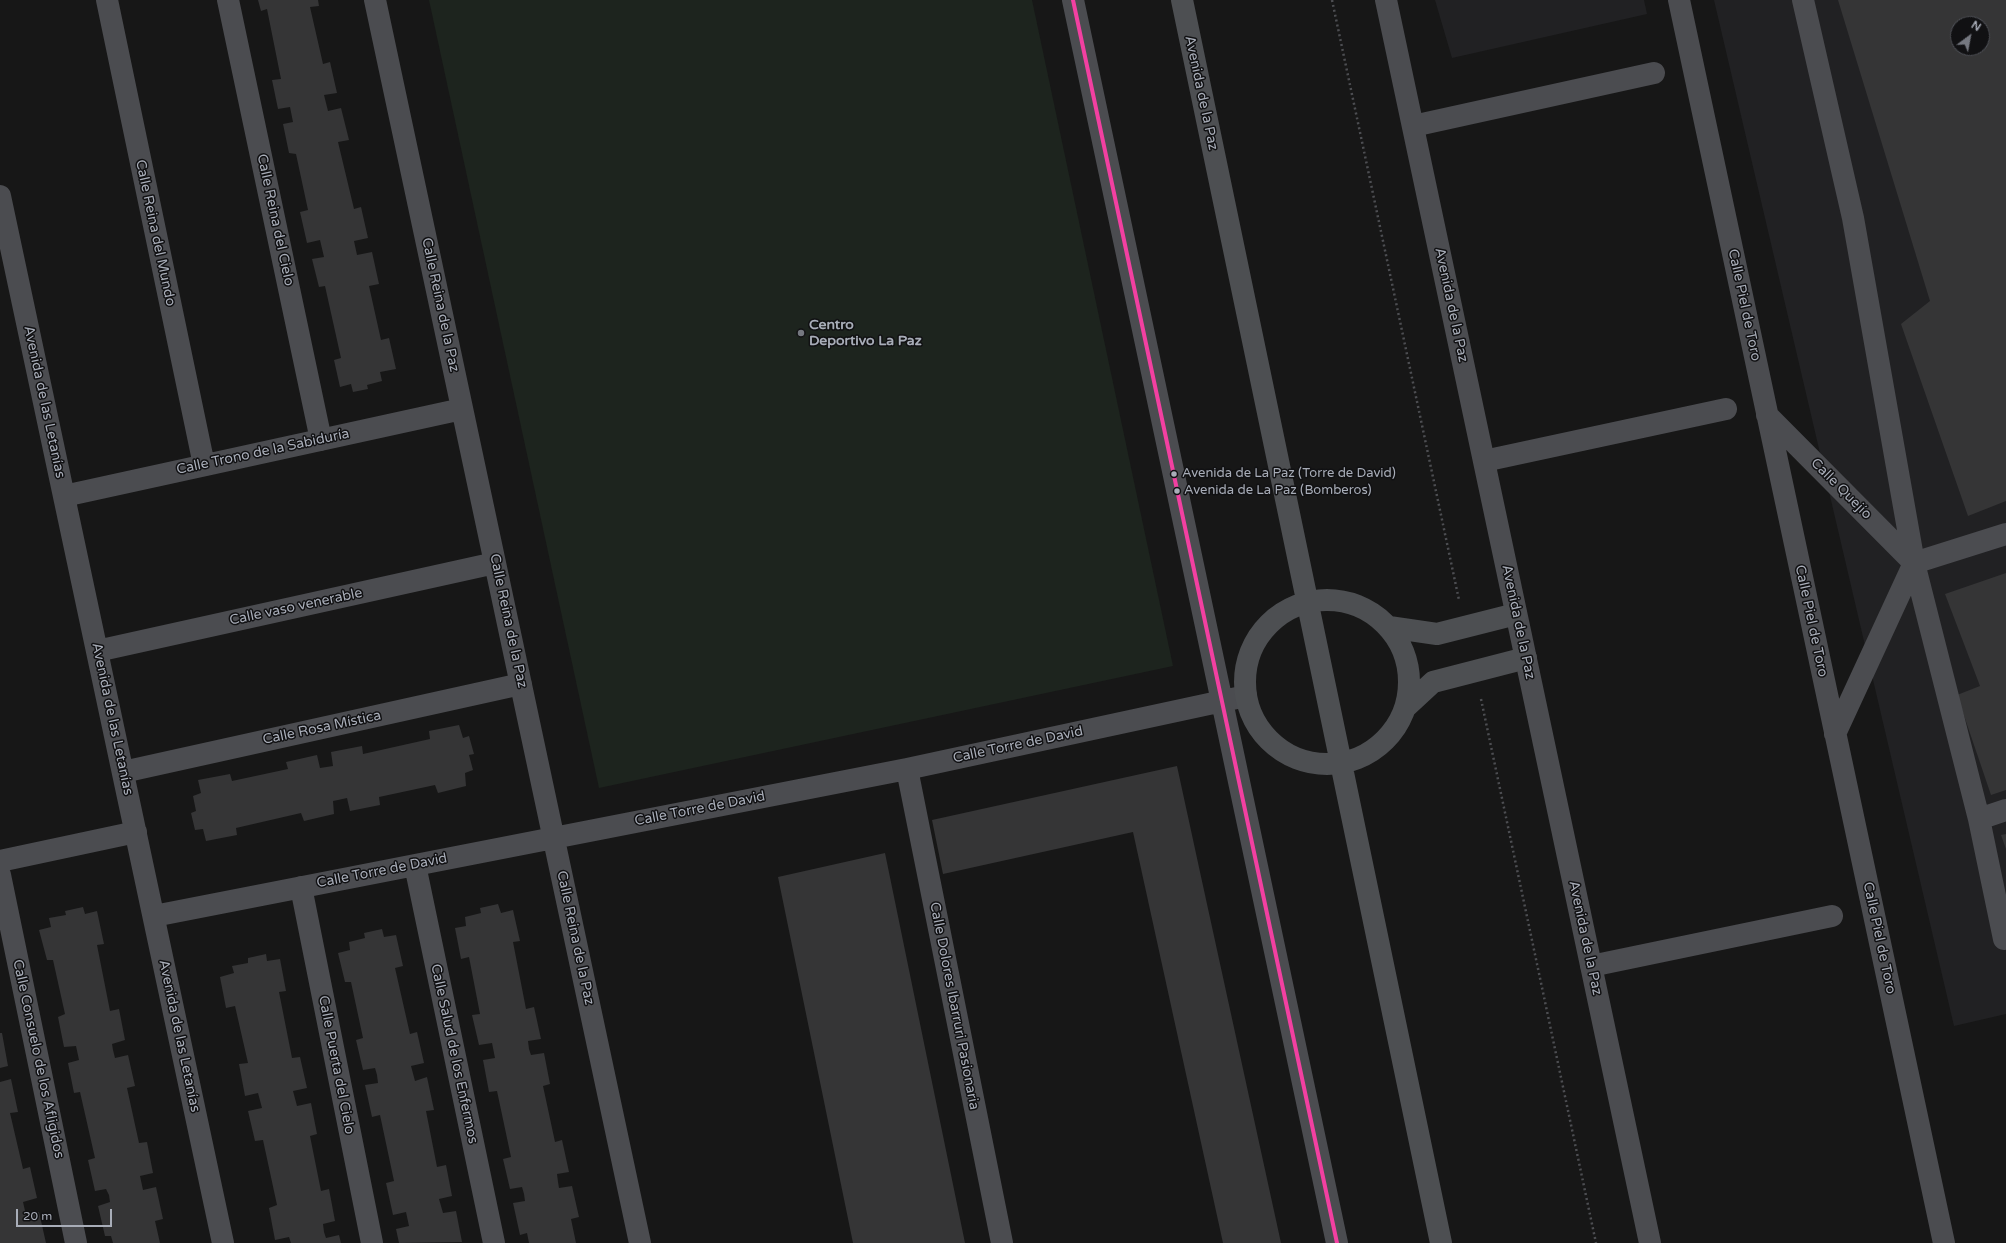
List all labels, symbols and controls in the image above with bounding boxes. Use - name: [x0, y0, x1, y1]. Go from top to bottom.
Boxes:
- north arrow: [1950, 16, 1990, 56]
- text: N: [1969, 18, 1983, 34]
- street label: Avenida de la Paz: [1181, 34, 1221, 152]
- street label: Calle Reina del Cielo: [253, 152, 297, 288]
- street label: Calle Reina del Mundo: [131, 158, 179, 308]
- street label: Calle Reina de la Paz: [418, 236, 462, 374]
- street label: Avenida de la Paz: [1431, 246, 1471, 364]
- street label: Calle Piel de Toro: [1724, 247, 1764, 363]
- place label: Centro Deportivo La Paz: [809, 317, 922, 350]
- street label: Avenida de las Letanías: [20, 324, 68, 480]
- marker: Centro Deportivo La Paz: [796, 328, 806, 338]
- street label: Calle Trono de la Sabiduría: [175, 425, 351, 479]
- street label: Calle Quejío: [1807, 455, 1875, 523]
- place label: Avenida de La Paz (Torre de David): [1182, 466, 1396, 482]
- marker: Avenida de La Paz (Torre de David): [1169, 469, 1179, 479]
- place label: Avenida de La Paz (Bomberos): [1184, 483, 1371, 499]
- marker: Avenida de La Paz (Bomberos): [1172, 486, 1182, 496]
- street label: Calle Reina de la Paz: [486, 552, 530, 690]
- street label: Avenida de la Paz: [1498, 563, 1538, 681]
- street label: Calle Piel de Toro: [1791, 563, 1831, 679]
- street label: Calle vaso venerable: [228, 585, 364, 629]
- street label: Avenida de las Letanías: [88, 641, 136, 797]
- street label: Calle Rosa Mística: [261, 707, 383, 749]
- street label: Calle Torre de David: [951, 723, 1085, 767]
- street label: Calle Torre de David: [633, 788, 767, 830]
- street label: Calle Torre de David: [315, 850, 449, 892]
- street label: Calle Reina de la Paz: [553, 869, 597, 1007]
- street label: Avenida de la Paz: [1565, 879, 1605, 997]
- street label: Calle Piel de Toro: [1859, 880, 1899, 996]
- street label: Calle Dolores Ibarruri Pasionaria: [926, 901, 982, 1111]
- street label: Calle Consuelo de los Afligidos: [9, 958, 67, 1160]
- street label: Avenida de las Letanías: [155, 958, 203, 1114]
- street label: Calle Salud de los Enfermos: [427, 963, 481, 1145]
- street label: Calle Puerta del Cielo: [314, 994, 358, 1136]
- scale bar: [18, 1201, 114, 1227]
- text: 20 m: [23, 1209, 52, 1223]

